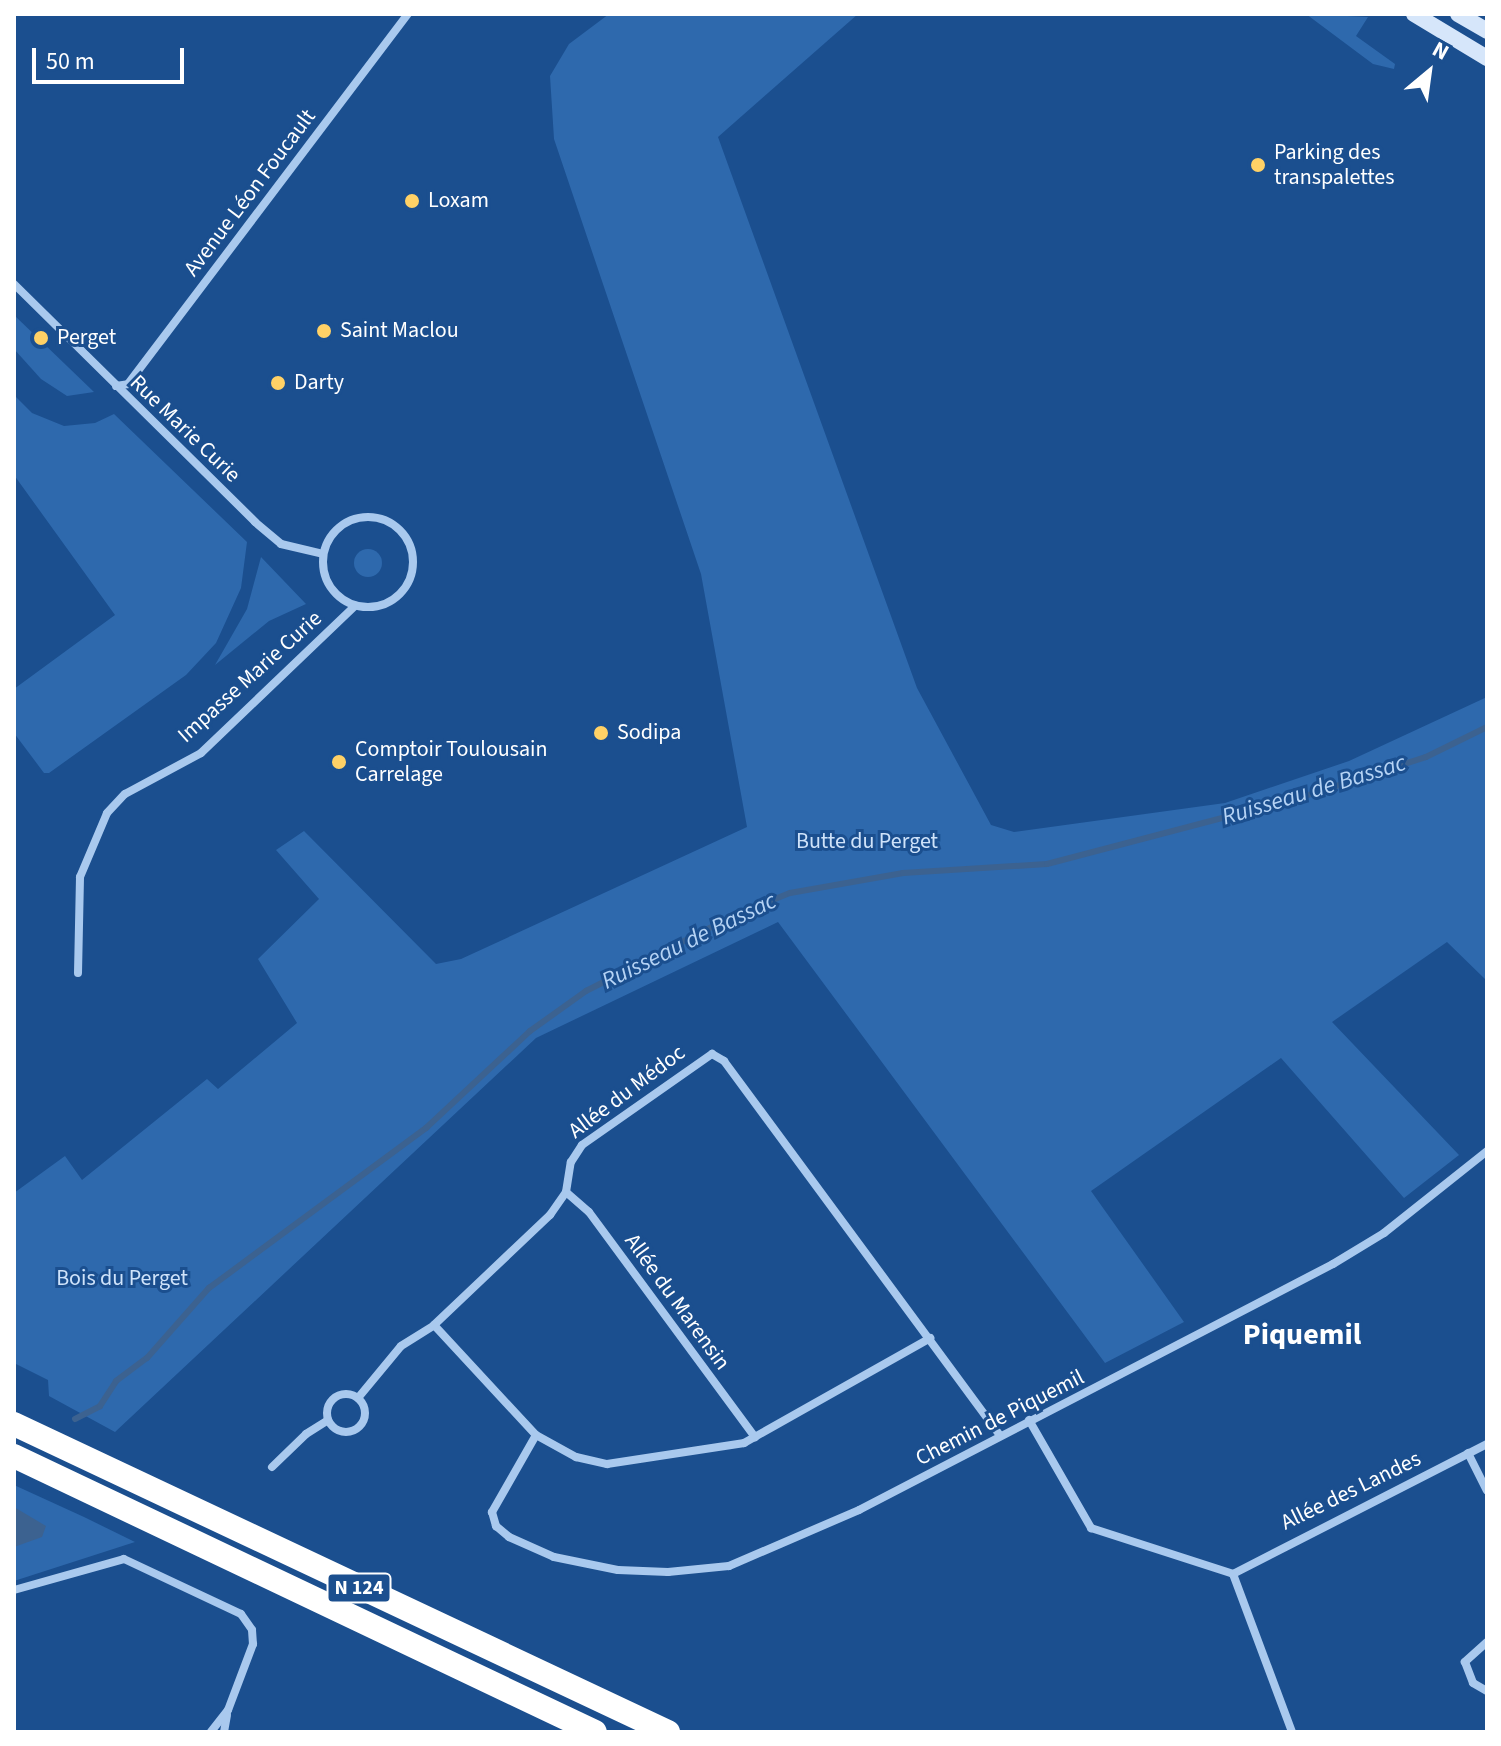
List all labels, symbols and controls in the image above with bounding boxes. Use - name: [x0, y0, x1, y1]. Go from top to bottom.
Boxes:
- scale bar: [36, 32, 188, 82]
- north arrow: [1389, 32, 1469, 112]
- text: N: [1426, 33, 1455, 69]
- text: 50 m: [46, 44, 95, 79]
- street label: Avenue Léon Foucault: [179, 104, 321, 282]
- place label: Parking des transpalettes: [1274, 139, 1394, 190]
- marker: Parking des transpalettes: [1249, 156, 1267, 174]
- place label: Loxam: [428, 188, 489, 214]
- marker: Loxam: [403, 192, 421, 210]
- place label: Saint Maclou: [340, 318, 459, 344]
- marker: Saint Maclou: [315, 322, 333, 340]
- place label: Perget: [57, 325, 116, 351]
- marker: Perget: [32, 329, 50, 347]
- street label: Rue Marie Curie: [124, 370, 246, 488]
- place label: Darty: [294, 370, 344, 396]
- marker: Darty: [269, 374, 287, 392]
- street label: Impasse Marie Curie: [173, 605, 327, 749]
- place label: Sodipa: [617, 720, 681, 746]
- marker: Sodipa: [592, 724, 610, 742]
- place label: Comptoir Toulousain Carrelage: [355, 736, 548, 788]
- water label: Ruisseau de Bassac: [1219, 748, 1409, 832]
- marker: Comptoir Toulousain Carrelage: [330, 753, 348, 771]
- park label: Butte du Perget: [796, 829, 938, 855]
- water label: Ruisseau de Bassac: [597, 886, 781, 996]
- street label: Allée du Médoc: [564, 1040, 690, 1144]
- street label: Allée du Marensin: [619, 1229, 735, 1375]
- park label: Bois du Perget: [56, 1266, 188, 1292]
- district label: Piquemil: [1243, 1317, 1361, 1353]
- street label: Chemin de Piquemil: [911, 1364, 1089, 1472]
- street label: Allée des Landes: [1277, 1446, 1425, 1536]
- road number: N 124: [325, 1572, 393, 1604]

